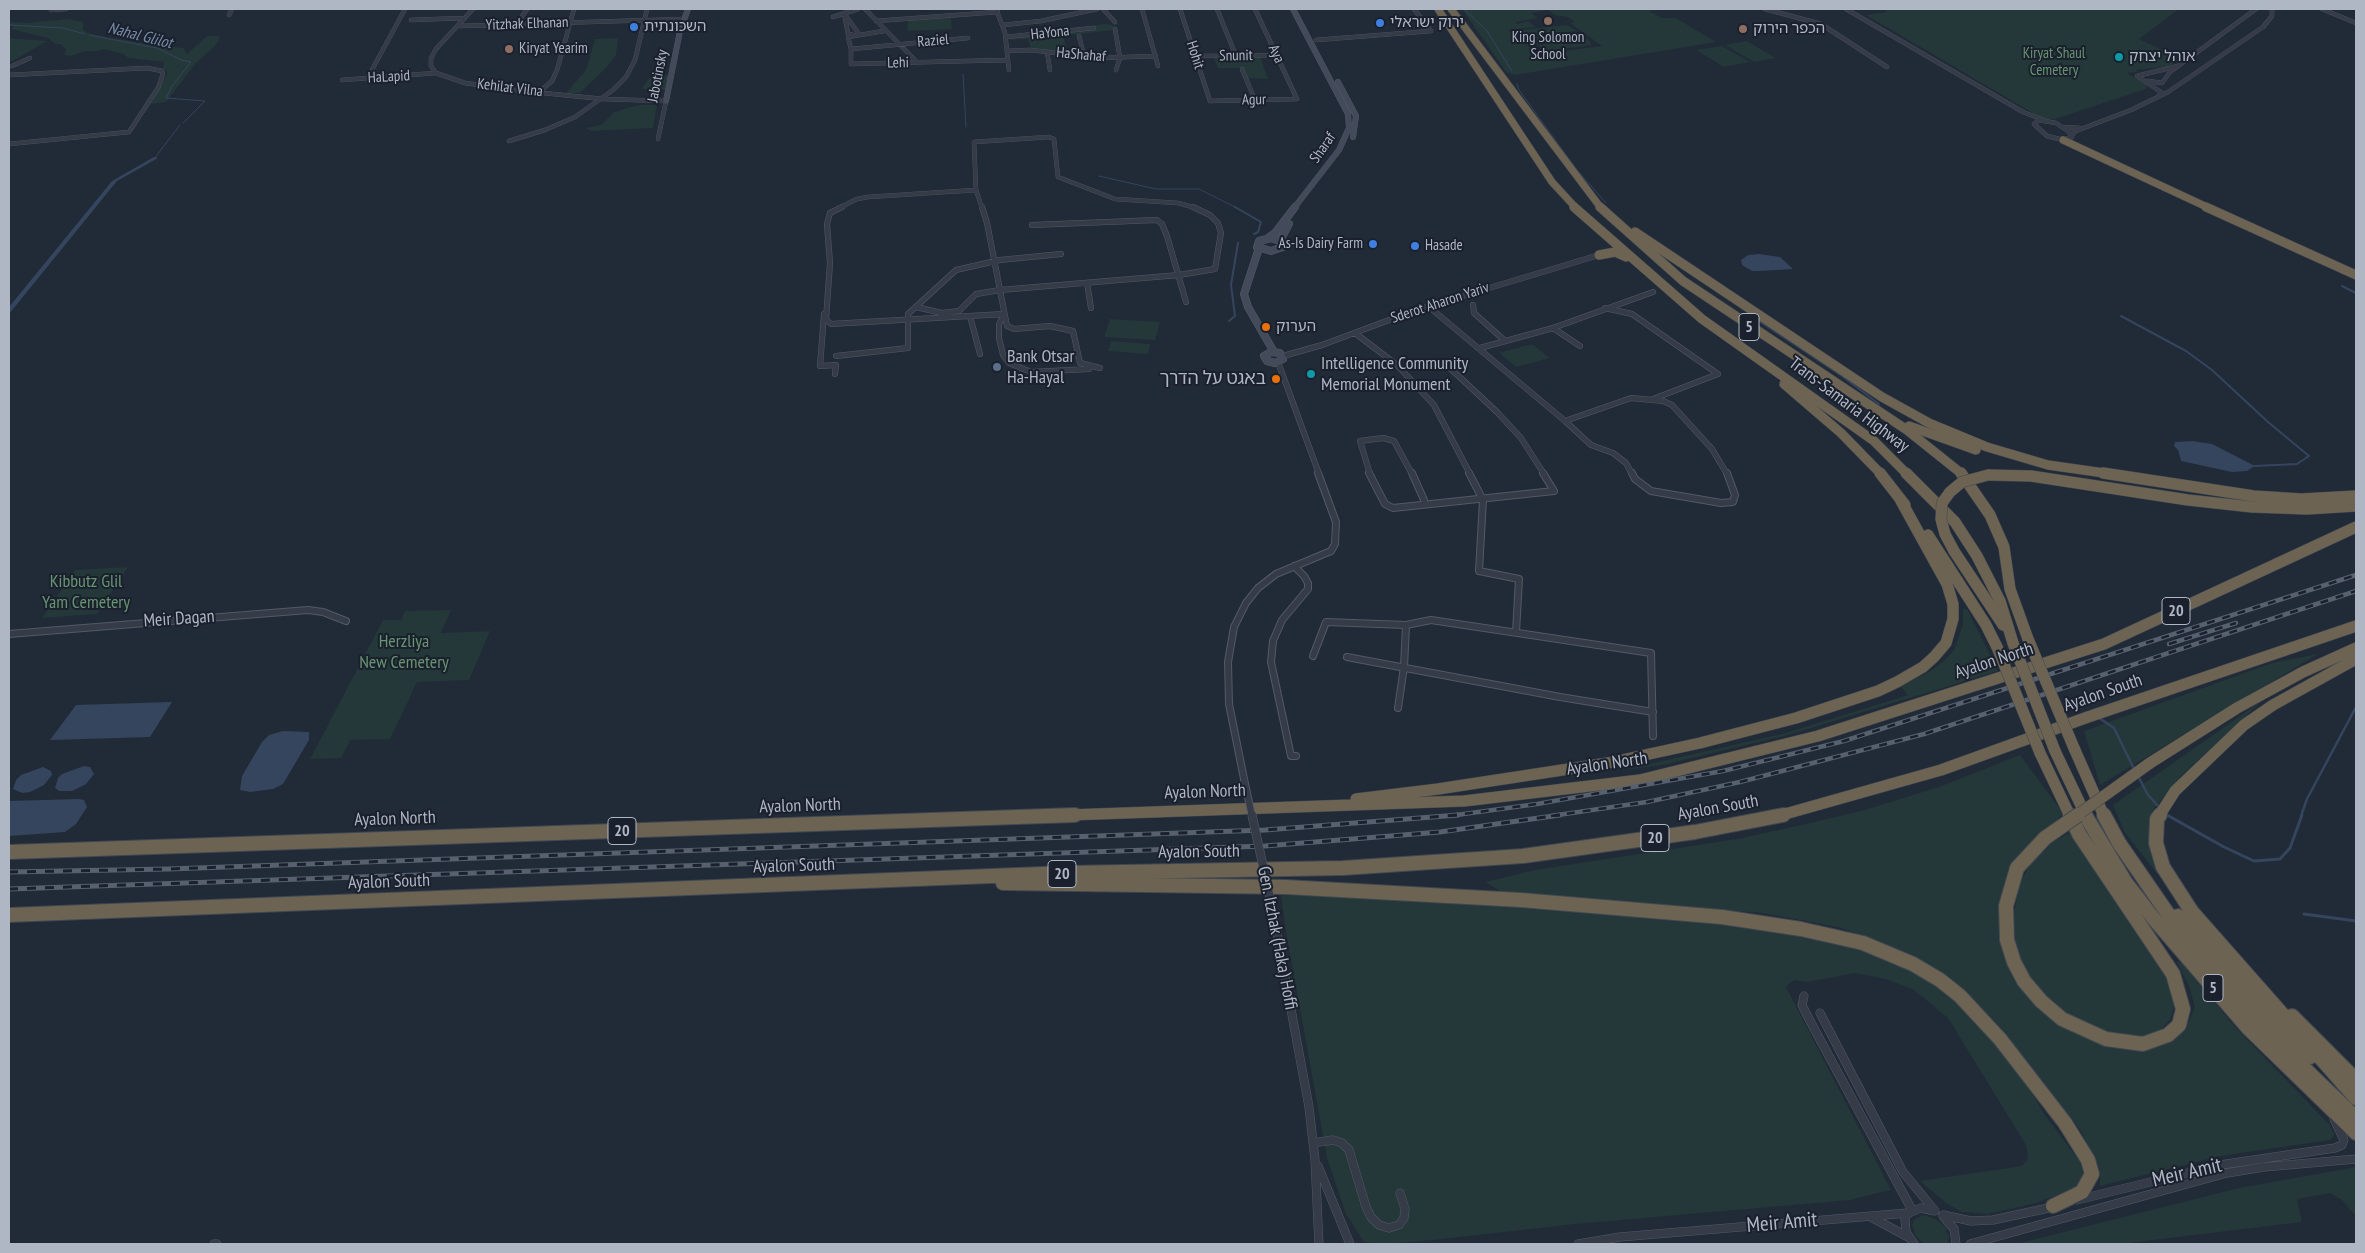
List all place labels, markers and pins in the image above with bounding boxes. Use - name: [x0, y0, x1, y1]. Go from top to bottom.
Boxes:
- place label: ירוק ישראלי: [1390, 14, 1464, 32]
- marker: King Solomon School: [1542, 15, 1554, 27]
- marker: ירוק ישראלי: [1374, 17, 1386, 29]
- place label: השכונתית: [644, 18, 706, 36]
- place label: הכפר הירוק: [1753, 20, 1825, 38]
- marker: השכונתית: [628, 21, 640, 33]
- marker: הכפר הירוק: [1737, 23, 1749, 35]
- place label: King Solomon School: [1512, 29, 1584, 64]
- place label: Kiryat Yearim: [519, 40, 588, 58]
- marker: Kiryat Yearim: [503, 43, 515, 55]
- place label: אוהל יצחק: [2129, 48, 2196, 66]
- marker: אוהל יצחק: [2113, 51, 2125, 63]
- place label: As-Is Dairy Farm: [1279, 235, 1363, 253]
- place label: Hasade: [1425, 237, 1463, 255]
- marker: As-Is Dairy Farm: [1367, 238, 1379, 250]
- marker: Hasade: [1409, 240, 1421, 252]
- place label: הערוק: [1276, 318, 1316, 336]
- marker: הערוק: [1260, 321, 1272, 333]
- place label: Bank Otsar Ha-Hayal: [1007, 346, 1074, 388]
- place label: Intelligence Community Memorial Monument: [1321, 353, 1468, 396]
- marker: Bank Otsar Ha-Hayal: [991, 361, 1003, 373]
- place label: באגט על הדרך: [1159, 368, 1266, 390]
- marker: Intelligence Community Memorial Monument: [1305, 368, 1317, 380]
- marker: באגט על הדרך: [1270, 373, 1282, 385]

